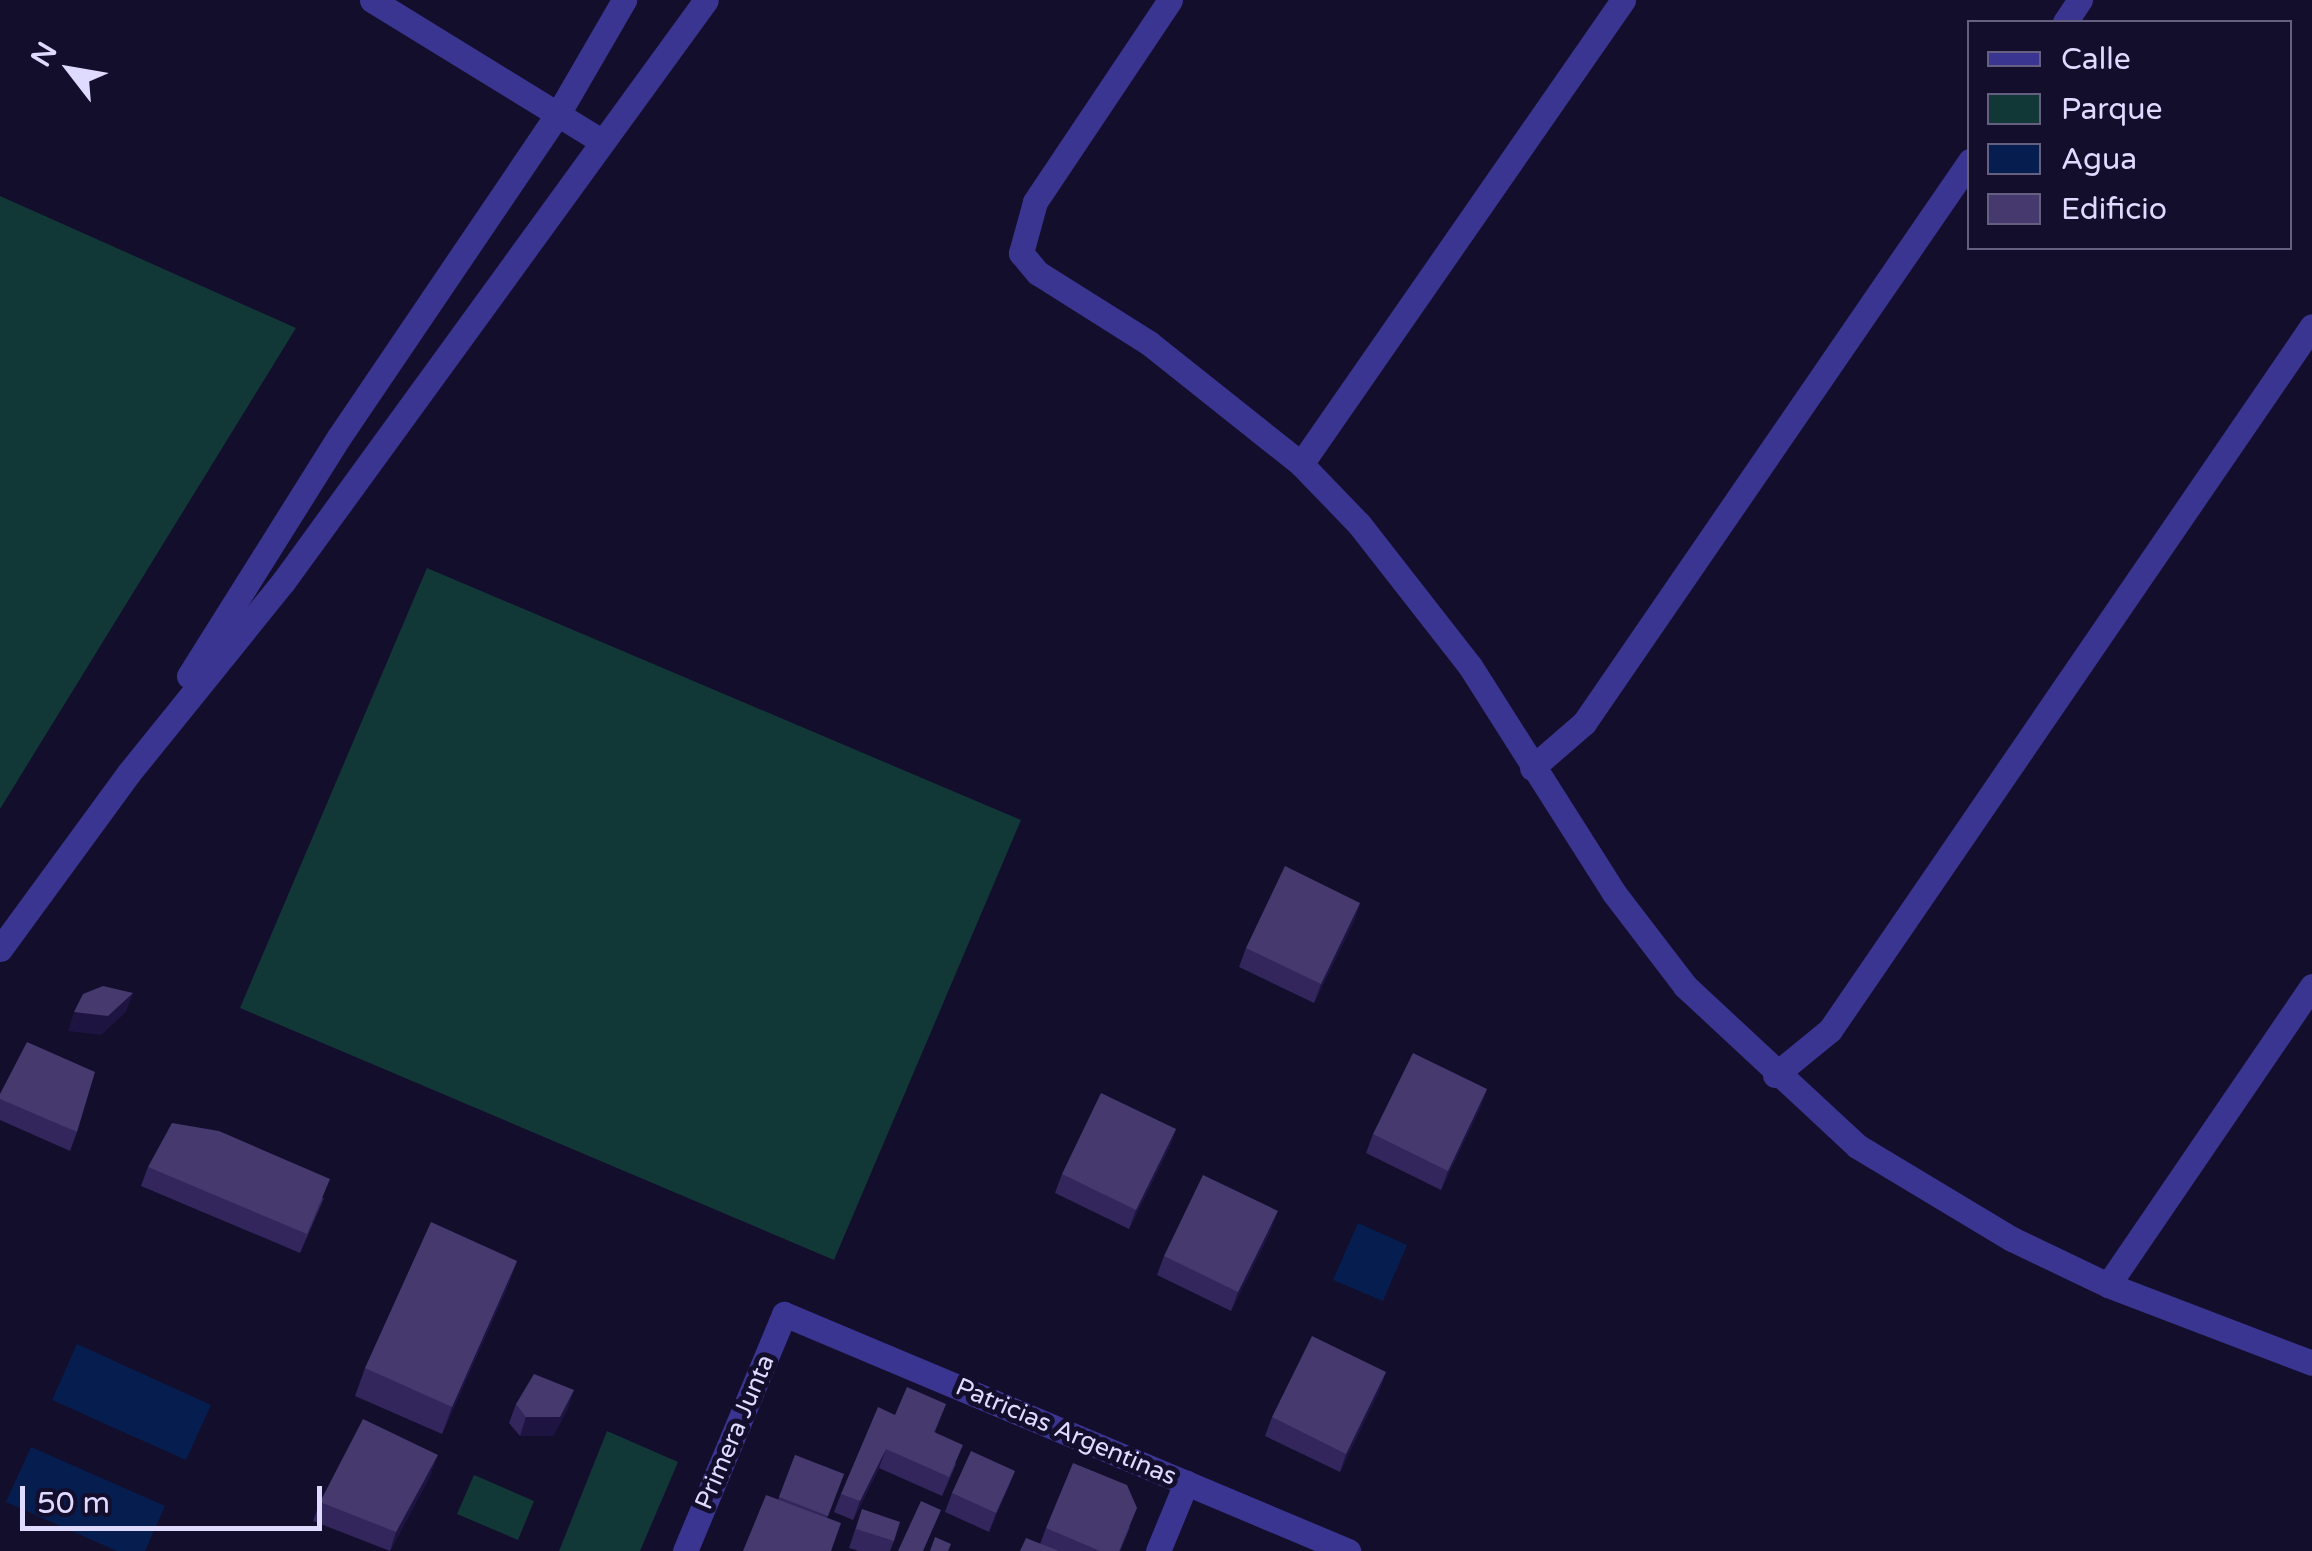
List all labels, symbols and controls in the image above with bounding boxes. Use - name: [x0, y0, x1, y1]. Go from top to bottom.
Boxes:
- north arrow: [20, 20, 120, 120]
- legend: [1967, 20, 2292, 250]
- text: N: [24, 36, 65, 73]
- text: Calle: [2061, 41, 2131, 78]
- text: Parque: [2061, 91, 2162, 128]
- text: Agua: [2061, 141, 2137, 178]
- text: Edificio: [2061, 191, 2167, 228]
- street label: Primera Junta: [689, 1350, 781, 1514]
- street label: Patricias Argentinas: [951, 1372, 1181, 1492]
- scale bar: [25, 1466, 328, 1528]
- text: 50 m: [37, 1485, 110, 1522]

